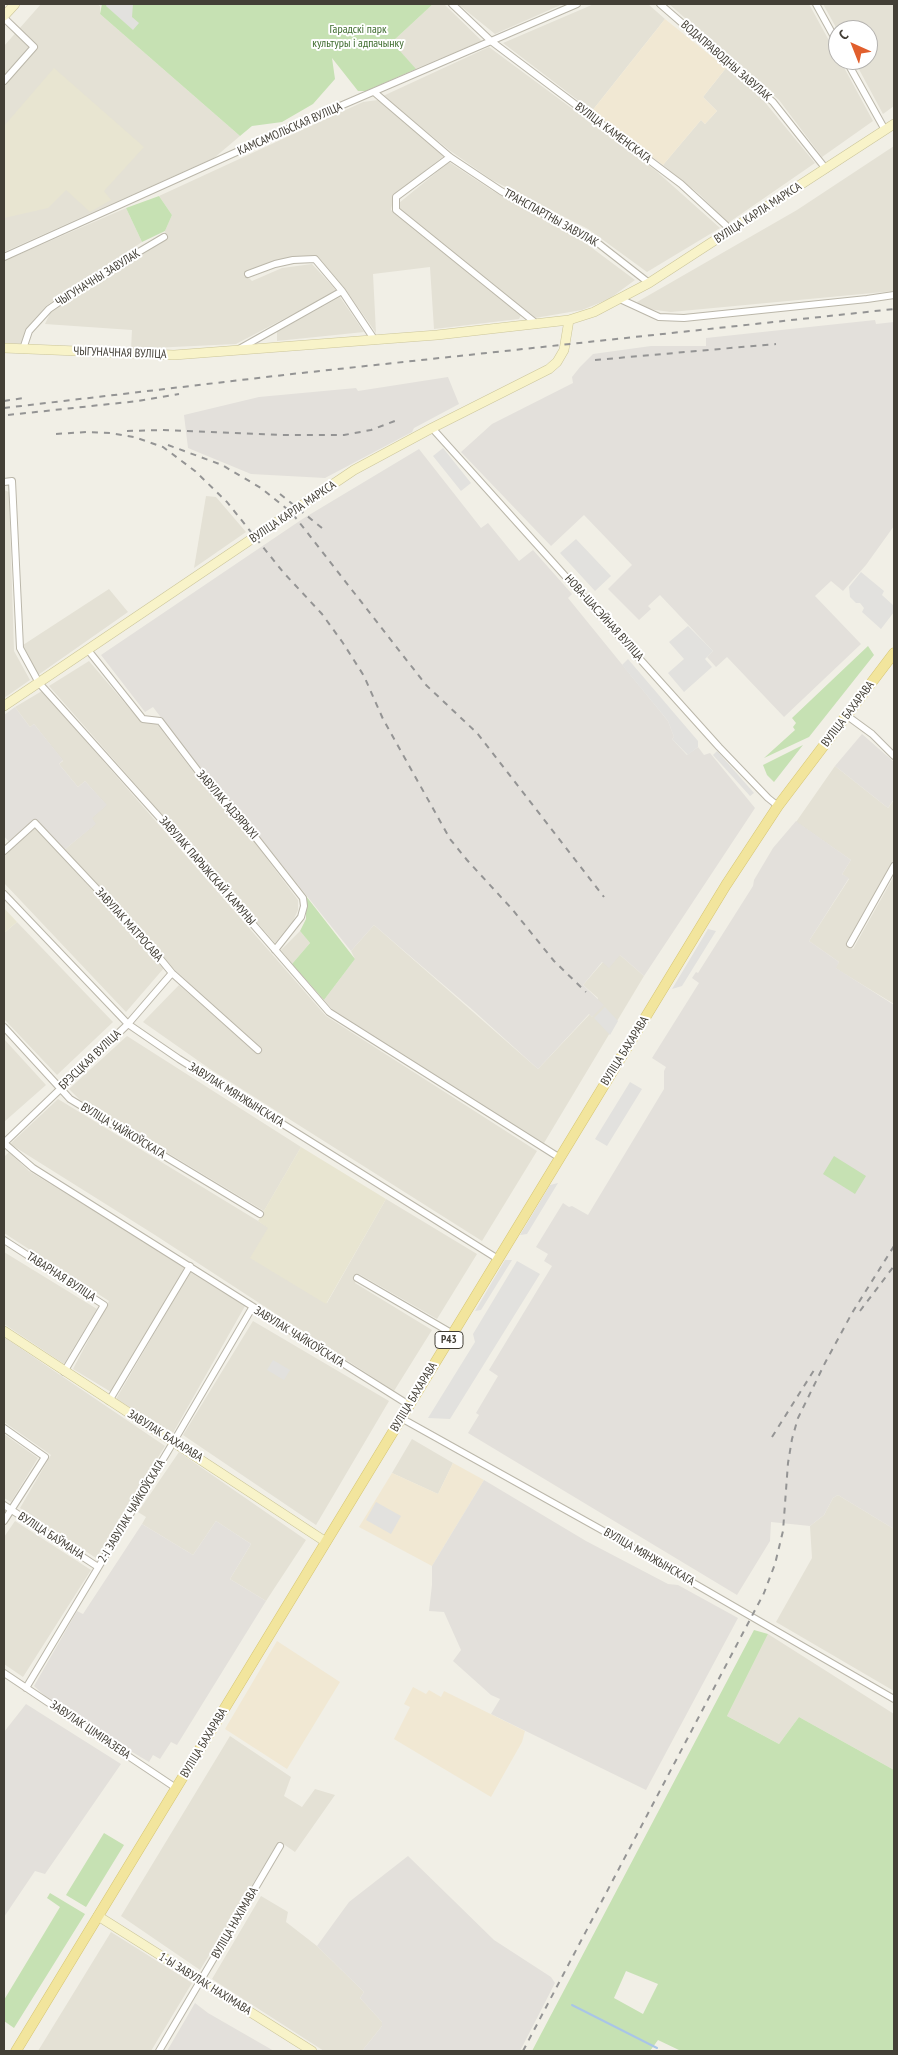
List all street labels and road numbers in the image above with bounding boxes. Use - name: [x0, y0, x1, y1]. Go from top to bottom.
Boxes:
- street label: ВОДАПРАВОДНЫ ЗАВУЛАК: [678, 18, 774, 104]
- street label: КАМСАМОЛЬСКАЯ ВУЛІЦА: [236, 99, 344, 159]
- street label: ВУЛІЦА КАМЕНСКАГА: [572, 100, 654, 166]
- street label: ВУЛІЦА КАРЛА МАРКСА: [712, 179, 804, 247]
- street label: ТРАНСПАРТНЫ ЗАВУЛАК: [501, 186, 601, 250]
- street label: ЧЫГУНАЧНЫ ЗАВУЛАК: [53, 246, 143, 310]
- street label: ЧЫГУНАЧНАЯ ВУЛІЦА: [73, 344, 167, 362]
- street label: ВУЛІЦА КАРЛА МАРКСА: [247, 478, 339, 546]
- street label: НОВА-ШАСЭЙНАЯ ВУЛІЦА: [561, 572, 647, 664]
- street label: ВУЛІЦА БАХАРАВА: [819, 678, 877, 750]
- street label: ЗАВУЛАК АДЗЯРЫХІ: [193, 768, 261, 842]
- street label: ЗАВУЛАК ПАРЫЖСКАЙ КАМУНЫ: [156, 814, 258, 928]
- street label: ЗАВУЛАК МАТРОСАВА: [92, 885, 166, 965]
- street label: ВУЛІЦА БАХАРАВА: [598, 1014, 652, 1088]
- street label: БРЭСЦКАЯ ВУЛІЦА: [56, 1027, 124, 1093]
- street label: ЗАВУЛАК МЯНЖЫНСКАГА: [186, 1060, 286, 1130]
- street label: ВУЛІЦА ЧАЙКОЎСКАГА: [78, 1100, 168, 1162]
- street label: ТАВАРНАЯ ВУЛІЦА: [24, 1249, 98, 1305]
- street label: ЗАВУЛАК ЧАЙКОЎСКАГА: [251, 1303, 347, 1371]
- road number: Р43: [435, 1332, 463, 1348]
- street label: ВУЛІЦА БАХАРАВА: [388, 1360, 440, 1434]
- street label: ЗАВУЛАК БАХАРАВА: [125, 1407, 205, 1465]
- street label: 2-І ЗАВУЛАК ЧАЙКОЎСКАГА: [95, 1457, 169, 1565]
- street label: ВУЛІЦА БАЎМАНА: [15, 1509, 87, 1563]
- street label: ВУЛІЦА МЯНЖЫНСКАГА: [601, 1525, 697, 1589]
- street label: ЗАВУЛАК ЦІМІРАЗЕВА: [47, 1698, 133, 1762]
- street label: ВУЛІЦА БАХАРАВА: [178, 1706, 230, 1780]
- street label: ВУЛІЦА НАХІМАВА: [209, 1885, 261, 1961]
- street label: 1-Ы ЗАВУЛАК НАХІМАВА: [156, 1950, 254, 2018]

